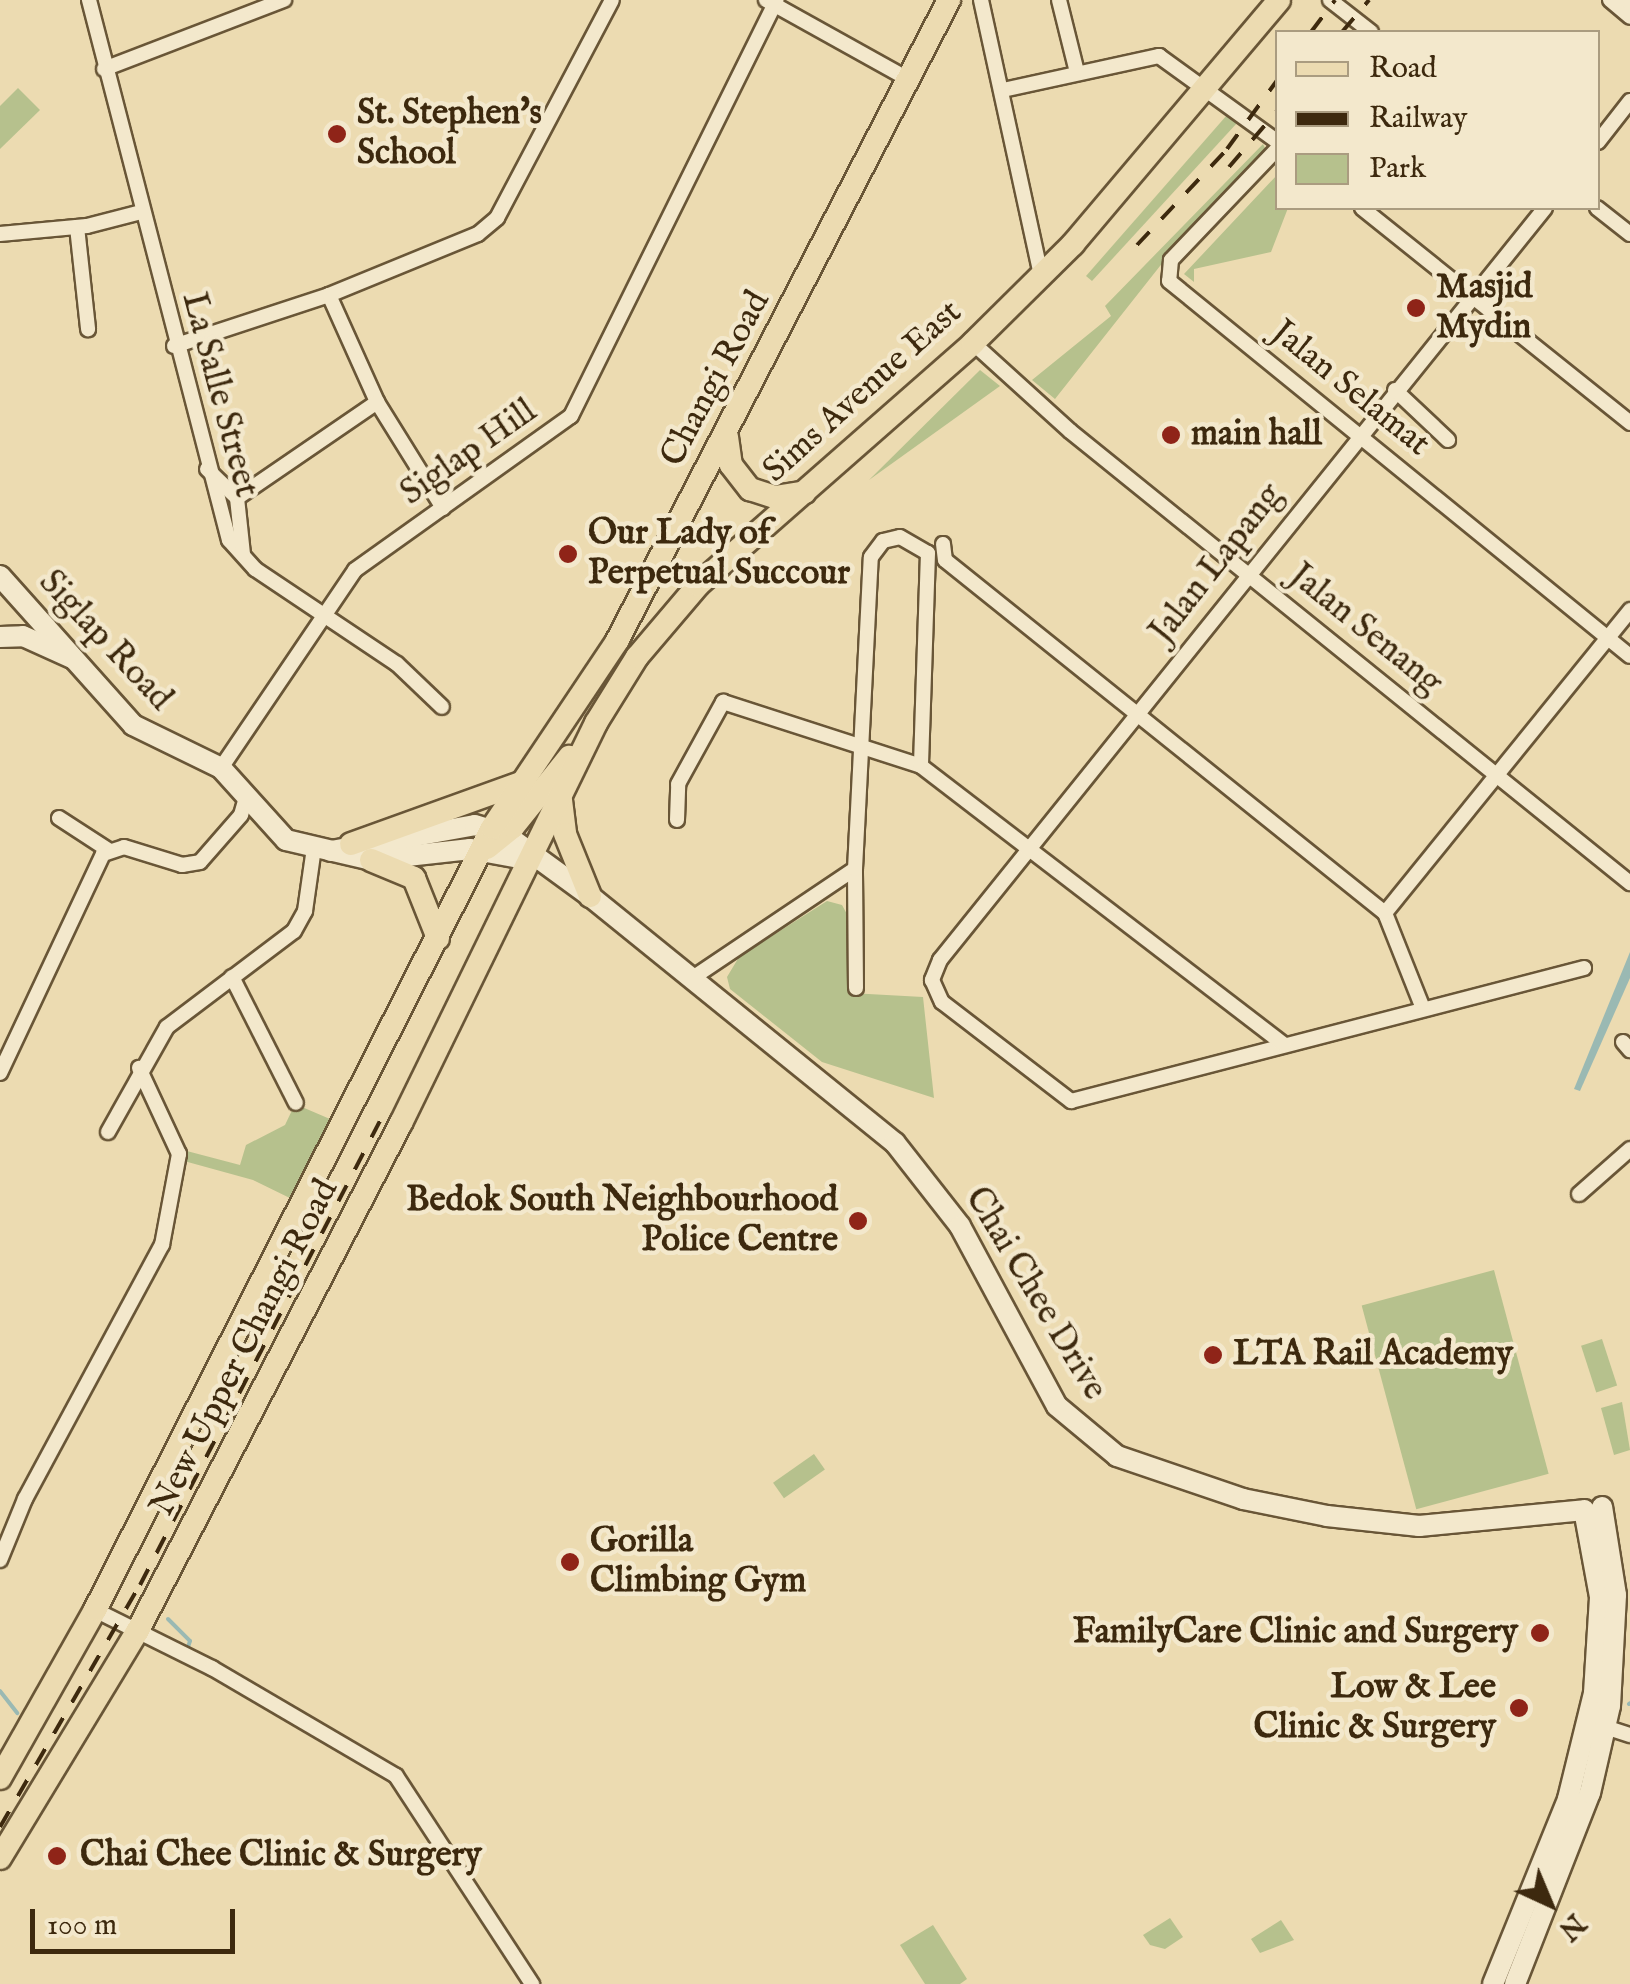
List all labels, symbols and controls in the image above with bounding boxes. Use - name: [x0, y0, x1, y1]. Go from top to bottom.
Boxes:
- legend: [1275, 30, 1600, 210]
- text: Road: [1369, 50, 1437, 88]
- place label: St. Stephen's School: [357, 93, 542, 175]
- text: Railway: [1369, 100, 1467, 138]
- marker: St. Stephen's School: [326, 123, 348, 145]
- text: Park: [1369, 150, 1426, 188]
- place label: Masjid Mydin: [1436, 267, 1533, 349]
- street label: Changi Road: [652, 284, 780, 474]
- street label: La Salle Street: [171, 288, 267, 502]
- street label: Sims Avenue East: [755, 292, 971, 492]
- marker: Masjid Mydin: [1405, 297, 1427, 319]
- street label: Jalan Selamat: [1262, 312, 1438, 466]
- street label: Siglap Hill: [393, 391, 545, 515]
- place label: main hall: [1191, 414, 1322, 456]
- marker: main hall: [1160, 424, 1182, 446]
- street label: Jalan Lapang: [1142, 476, 1292, 652]
- place label: Our Lady of Perpetual Succour: [588, 513, 850, 595]
- marker: Our Lady of Perpetual Succour: [557, 543, 579, 565]
- street label: Jalan Senang: [1280, 556, 1450, 704]
- street label: Siglap Road: [29, 562, 181, 720]
- street label: New Upper Changi Road: [142, 1173, 348, 1523]
- place label: Bedok South Neighbourhood Police Centre: [406, 1180, 838, 1262]
- street label: Chai Chee Drive: [955, 1180, 1115, 1408]
- marker: Bedok South Neighbourhood Police Centre: [847, 1210, 869, 1232]
- place label: LTA Rail Academy: [1233, 1334, 1513, 1376]
- marker: LTA Rail Academy: [1202, 1344, 1224, 1366]
- place label: Gorilla Climbing Gym: [590, 1521, 806, 1603]
- marker: Gorilla Climbing Gym: [559, 1551, 581, 1573]
- place label: FamilyCare Clinic and Surgery: [1073, 1612, 1518, 1654]
- marker: FamilyCare Clinic and Surgery: [1527, 1620, 1553, 1646]
- place label: Low & Lee Clinic & Surgery: [1253, 1667, 1496, 1749]
- marker: Low & Lee Clinic & Surgery: [1506, 1695, 1532, 1721]
- place label: Chai Chee Clinic & Surgery: [80, 1835, 482, 1877]
- marker: Chai Chee Clinic & Surgery: [44, 1843, 70, 1869]
- north arrow: [1500, 1854, 1600, 1954]
- scale bar: [35, 1889, 240, 1951]
- text: N: [1550, 1905, 1592, 1947]
- text: 100 m: [47, 1907, 117, 1945]

